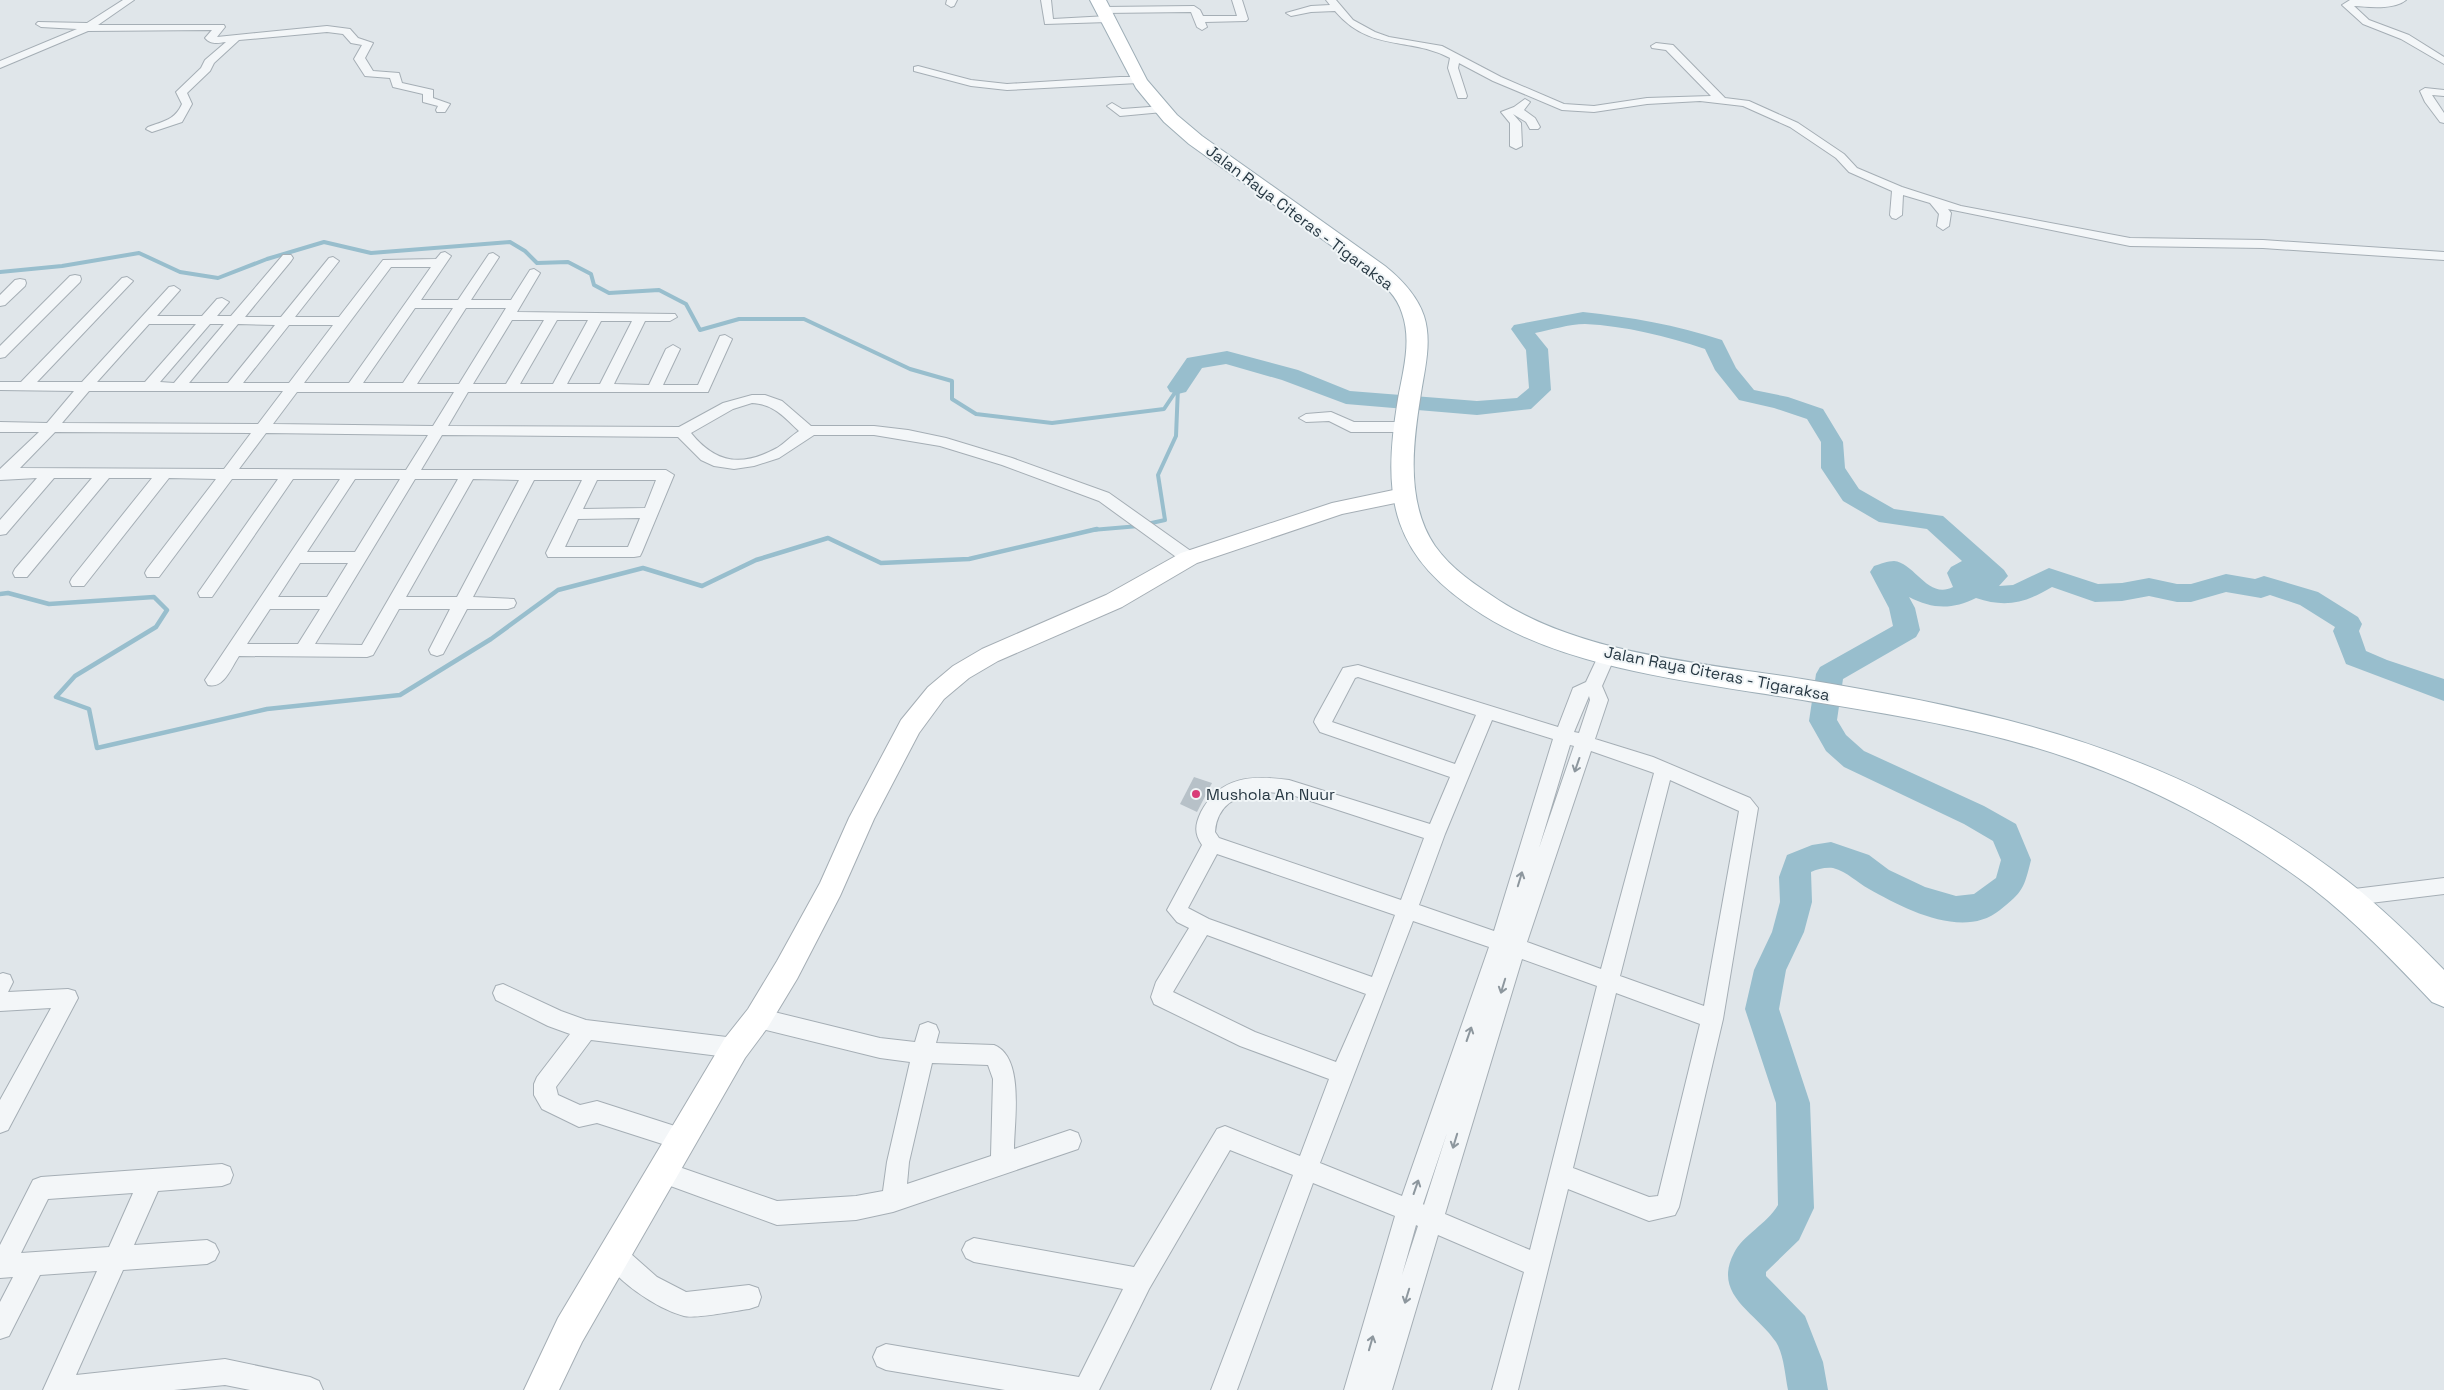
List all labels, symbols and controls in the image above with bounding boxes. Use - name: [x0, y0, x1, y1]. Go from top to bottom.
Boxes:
- street label: Jalan Raya Citeras - Tigaraksa: [1202, 140, 1398, 295]
- street label: Jalan Raya Citeras - Tigaraksa: [1602, 641, 1831, 706]
- one-way arrow: [1571, 757, 1581, 773]
- place label: Mushola An Nuur: [1206, 784, 1335, 805]
- marker: Mushola An Nuur: [1190, 788, 1202, 800]
- one-way arrow: [1515, 872, 1525, 888]
- one-way arrow: [1498, 977, 1508, 993]
- one-way arrow: [1465, 1026, 1474, 1042]
- one-way arrow: [1449, 1132, 1459, 1148]
- one-way arrow: [1412, 1180, 1422, 1196]
- one-way arrow: [1402, 1288, 1411, 1303]
- one-way arrow: [1366, 1336, 1376, 1352]

